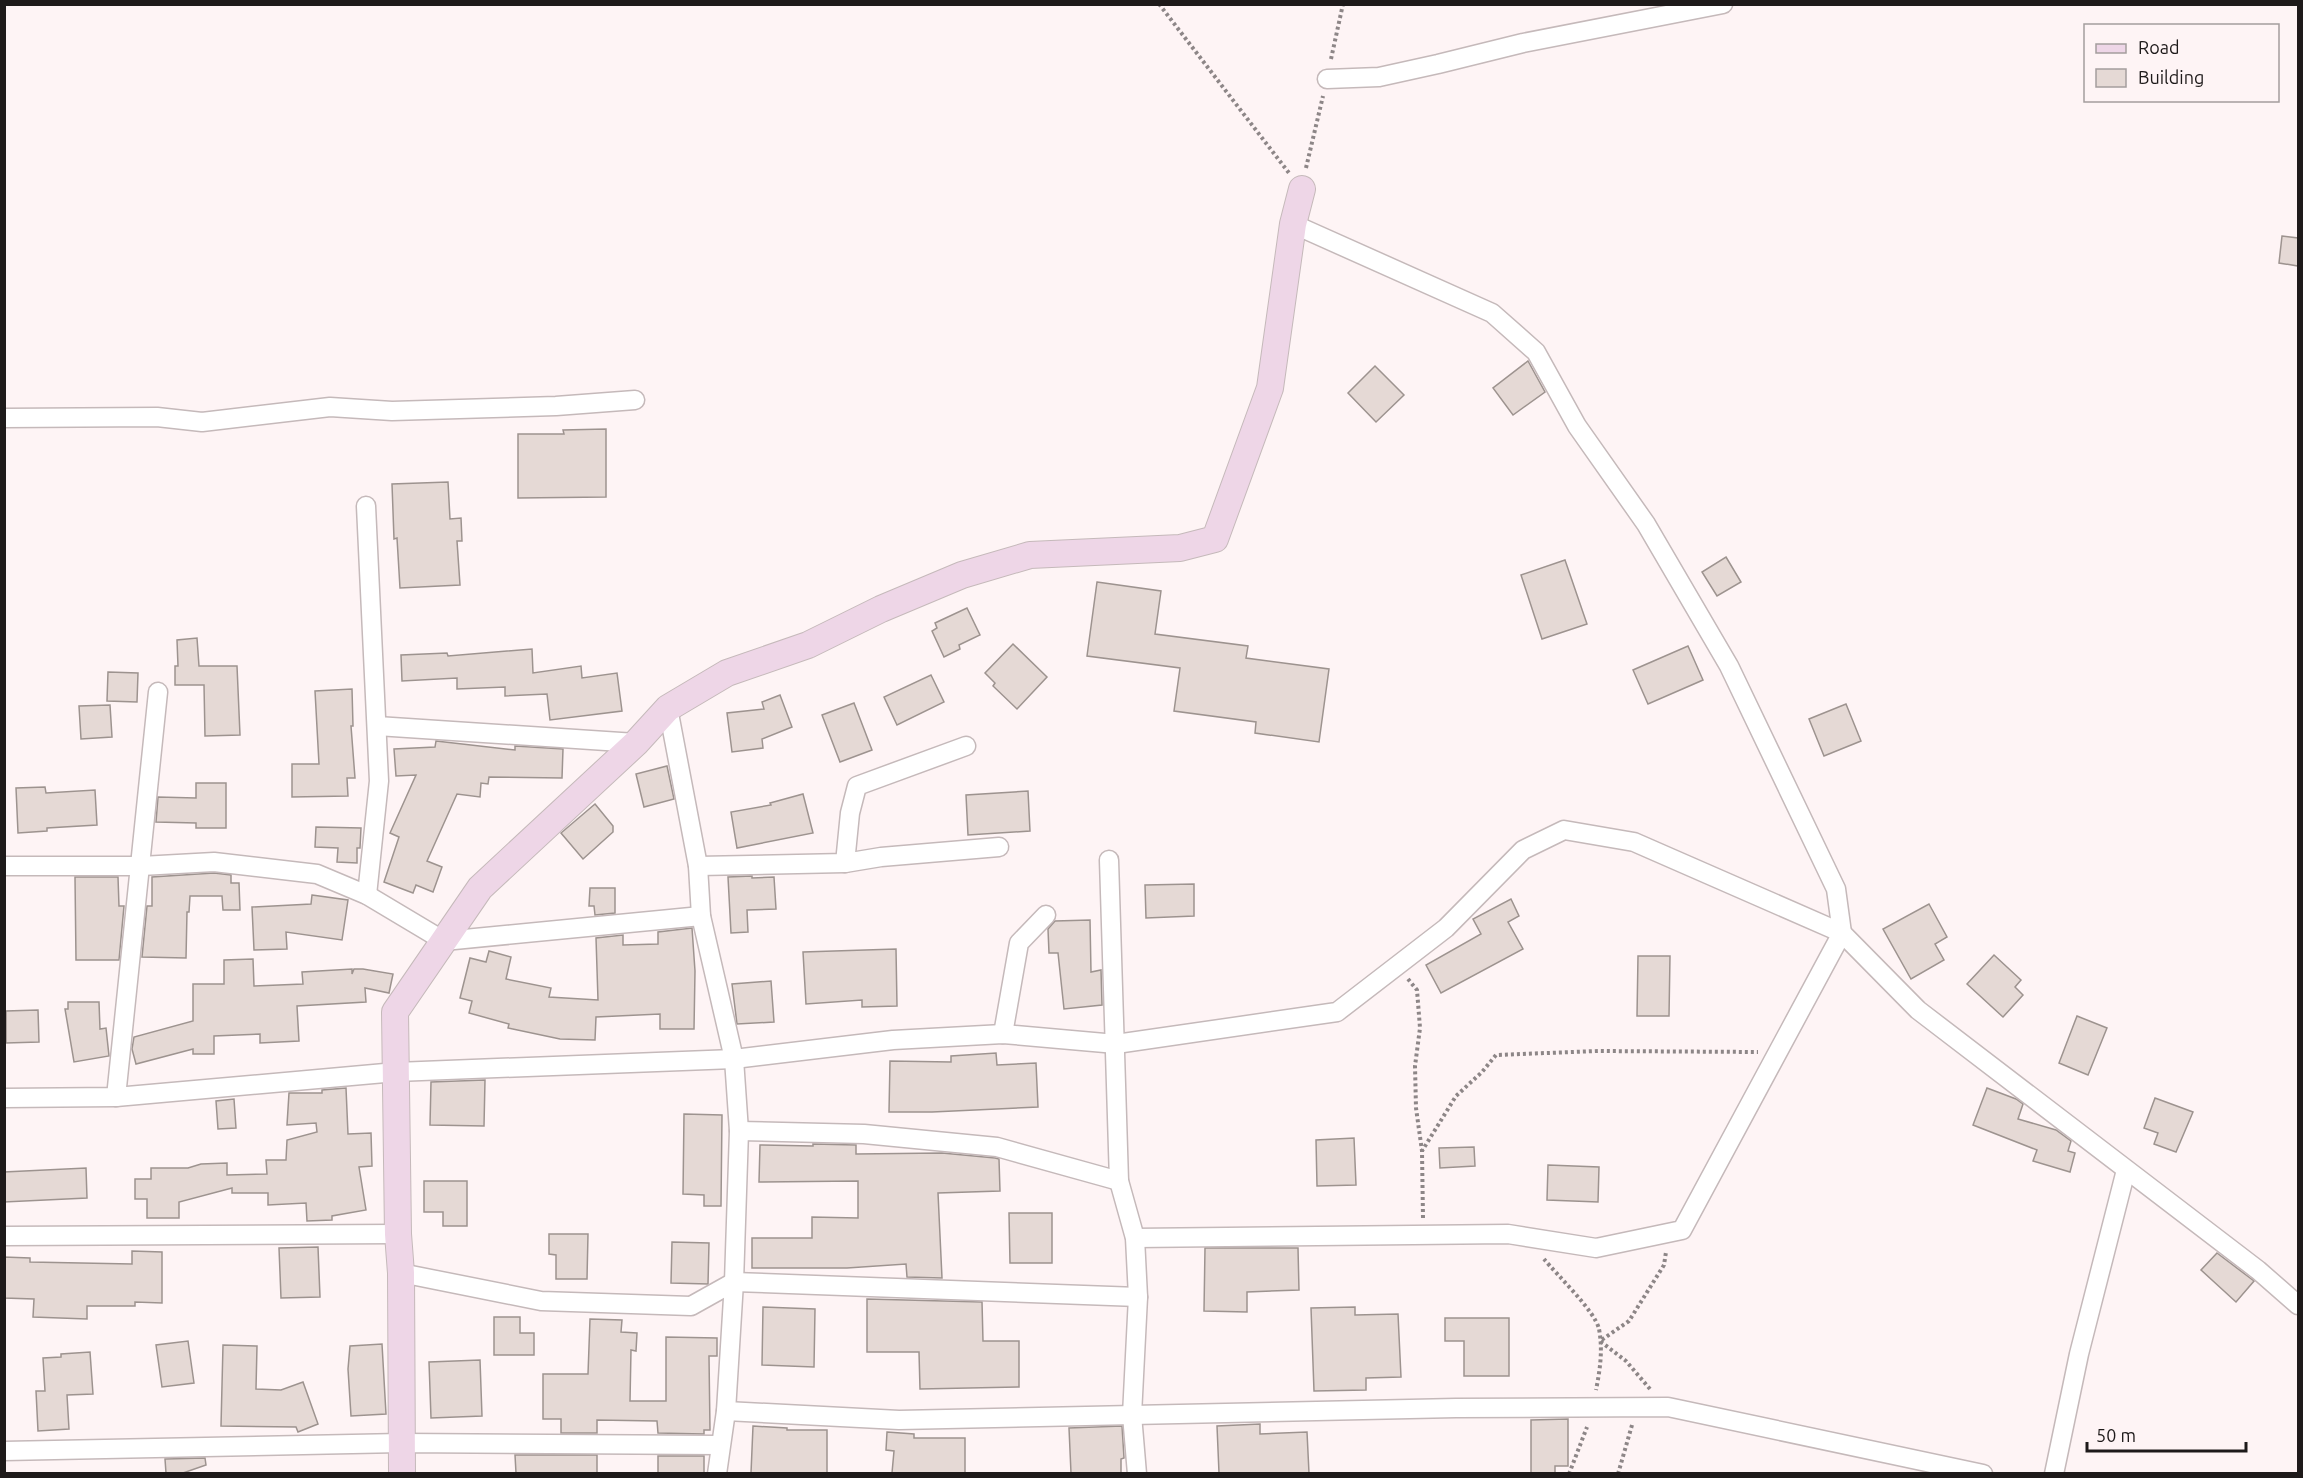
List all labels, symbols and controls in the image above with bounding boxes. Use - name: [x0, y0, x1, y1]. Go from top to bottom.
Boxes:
- legend: [2084, 24, 2279, 102]
- text: Road: [2138, 37, 2180, 57]
- text: Building: [2138, 67, 2204, 87]
- scale bar: [2087, 1415, 2246, 1453]
- text: 50 m: [2096, 1425, 2136, 1445]

